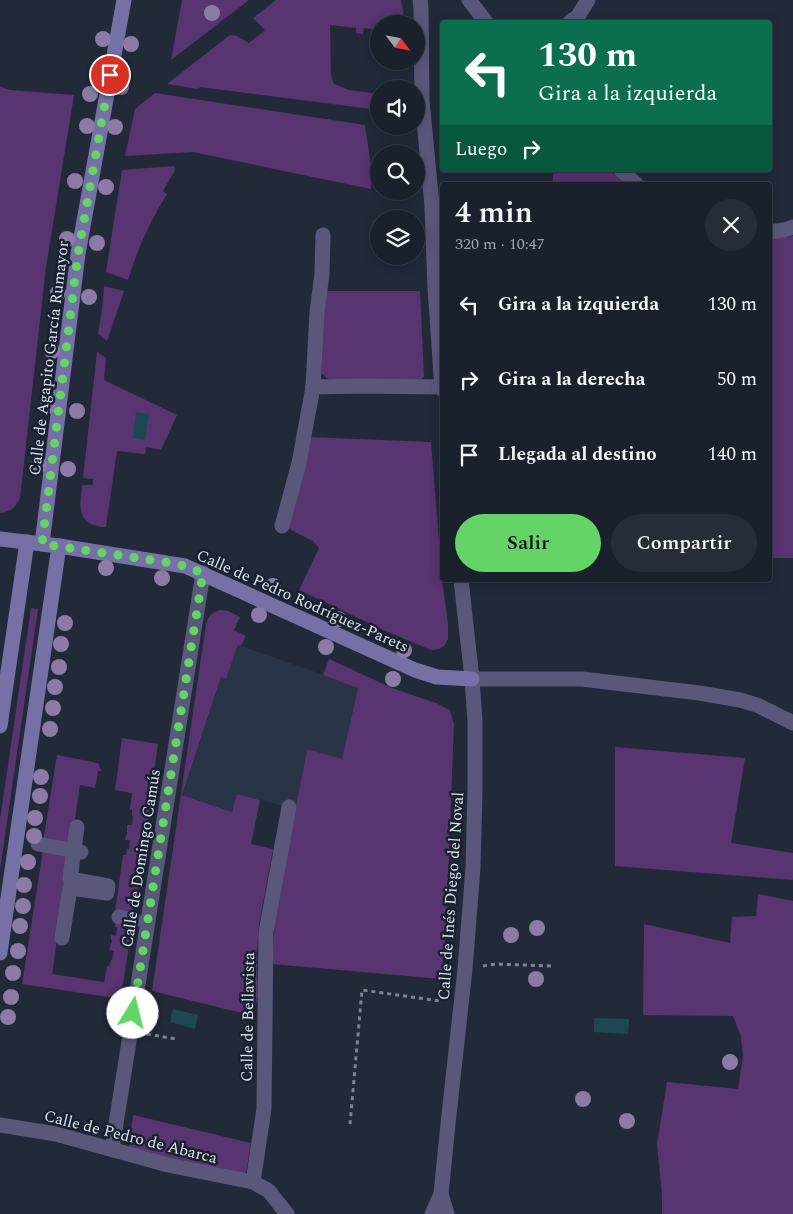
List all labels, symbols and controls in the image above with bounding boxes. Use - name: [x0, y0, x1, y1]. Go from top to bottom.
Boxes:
- north arrow: [370, 15, 425, 70]
- map controls: [370, 15, 425, 265]
- text: 130 m: [538, 29, 637, 82]
- icon: left: [455, 40, 520, 105]
- pin: [89, 54, 131, 96]
- icon: arrive: [96, 61, 124, 89]
- text: Gira a la izquierda: [538, 77, 717, 110]
- button: sound: [370, 80, 425, 135]
- text: Luego: [455, 135, 507, 164]
- icon: right: [517, 135, 545, 163]
- button: search: [370, 145, 425, 200]
- text: 4 min: [455, 190, 533, 236]
- button: close: [705, 199, 757, 251]
- button: layers: [370, 210, 425, 265]
- text: 320 m · 10:47: [455, 232, 545, 256]
- street label: Calle de Agapito García Rumayor: [23, 239, 75, 477]
- text: Gira a la izquierda: [498, 290, 659, 319]
- text: 130 m: [707, 290, 757, 319]
- icon: left: [455, 291, 483, 319]
- text: Gira a la derecha: [498, 365, 645, 394]
- text: 50 m: [717, 365, 757, 394]
- icon: right: [455, 366, 483, 394]
- text: Llegada al destino: [498, 440, 657, 469]
- text: 140 m: [707, 440, 757, 469]
- icon: arrive: [455, 441, 483, 469]
- button: Salir: [455, 514, 601, 572]
- button: Compartir: [611, 514, 757, 572]
- street label: Calle de Pedro Rodríguez-Parets: [193, 543, 412, 659]
- street label: Calle de Domingo Camús: [115, 767, 167, 949]
- street label: Calle de Inés Diego del Noval: [432, 791, 470, 1001]
- street label: Calle de Bellavista: [235, 952, 261, 1082]
- position arrow: [106, 986, 158, 1038]
- street label: Calle de Pedro de Abarca: [42, 1104, 220, 1170]

